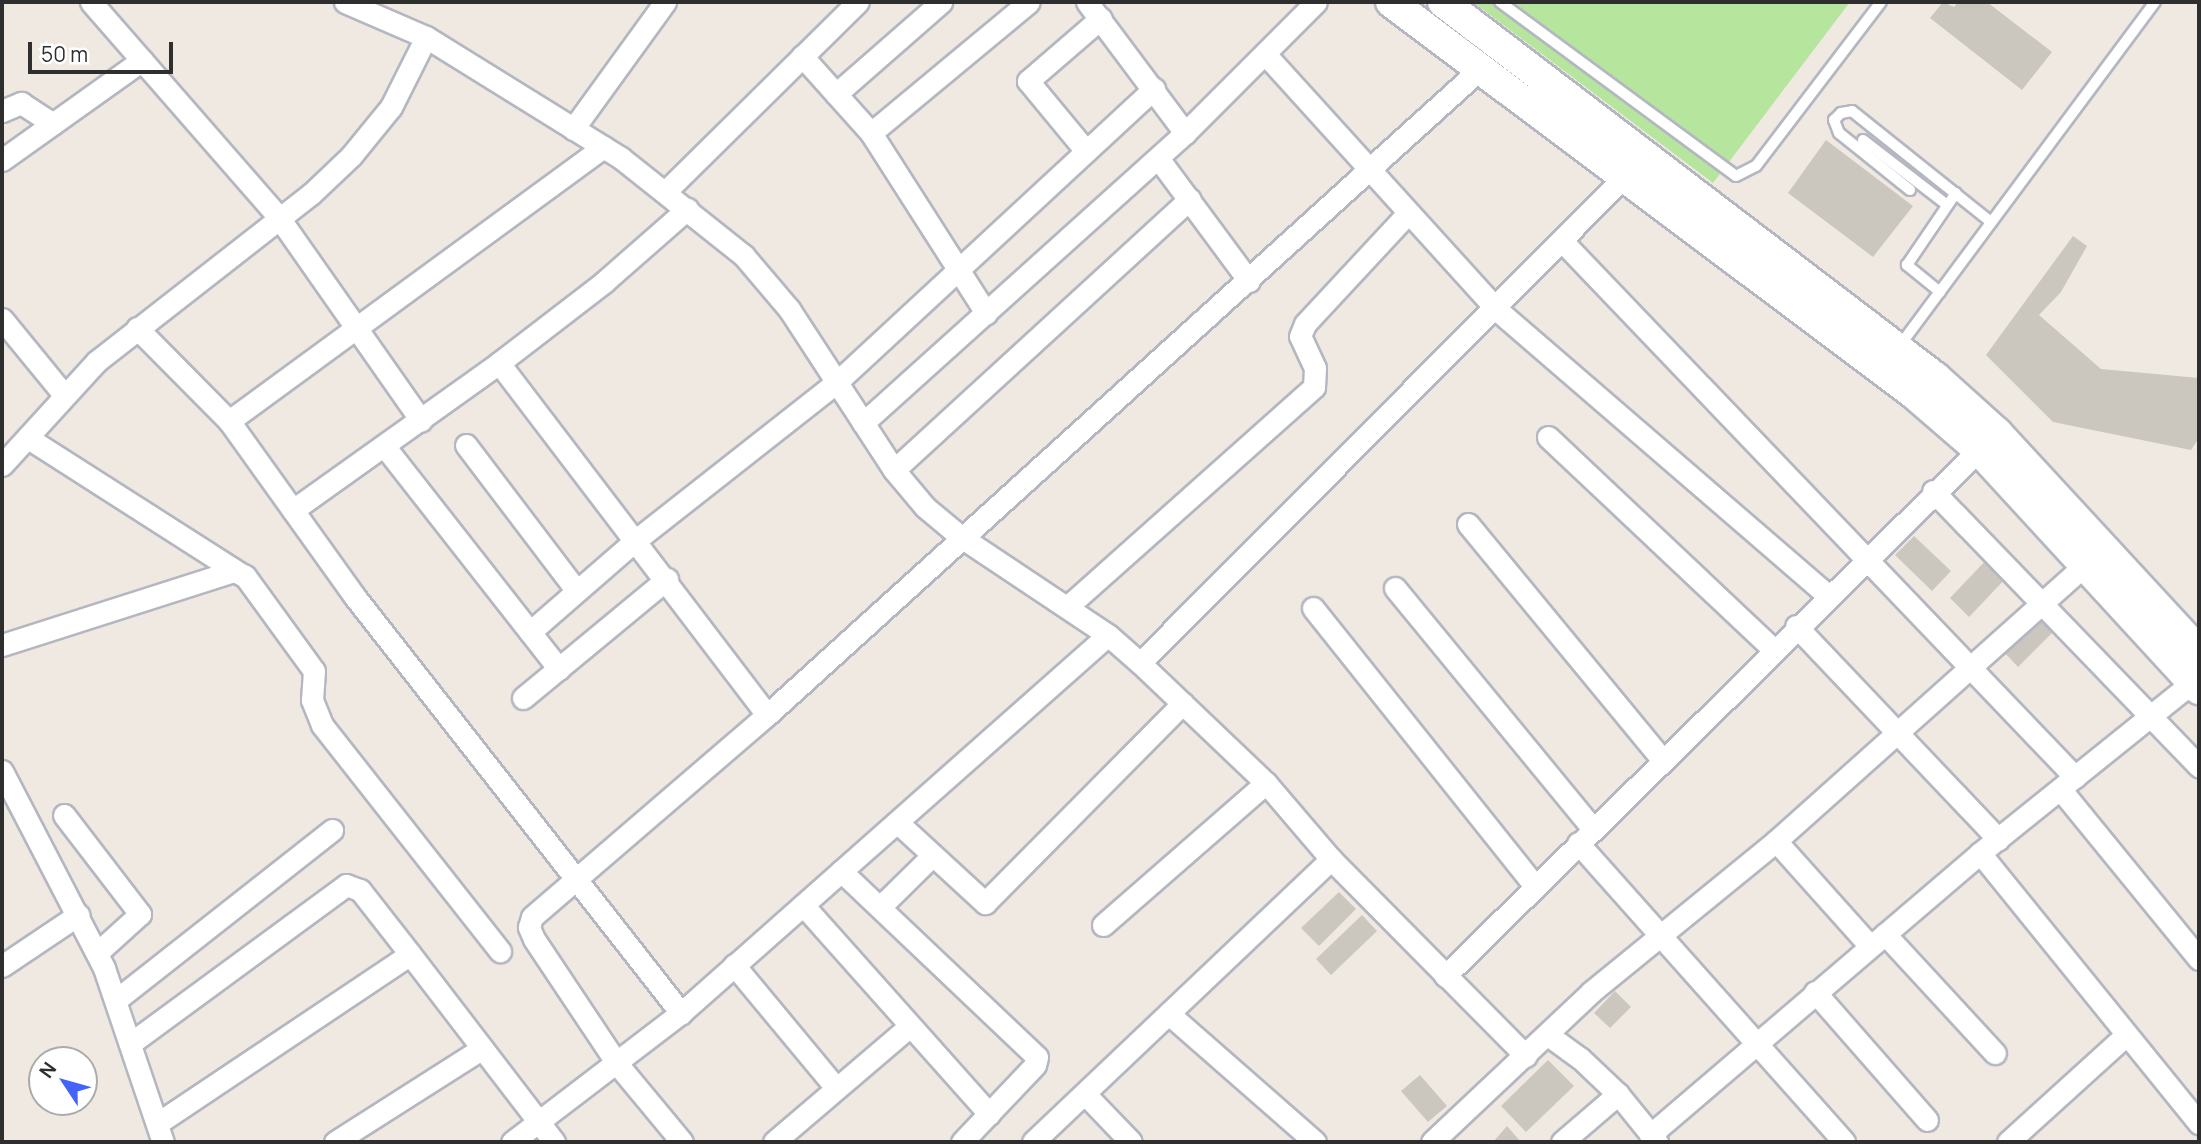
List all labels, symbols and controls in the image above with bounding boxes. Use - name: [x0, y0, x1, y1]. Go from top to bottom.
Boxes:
- scale bar: [32, 28, 177, 72]
- text: 50 m: [41, 40, 88, 68]
- north arrow: [28, 1046, 98, 1116]
- text: N: [33, 1057, 62, 1083]

